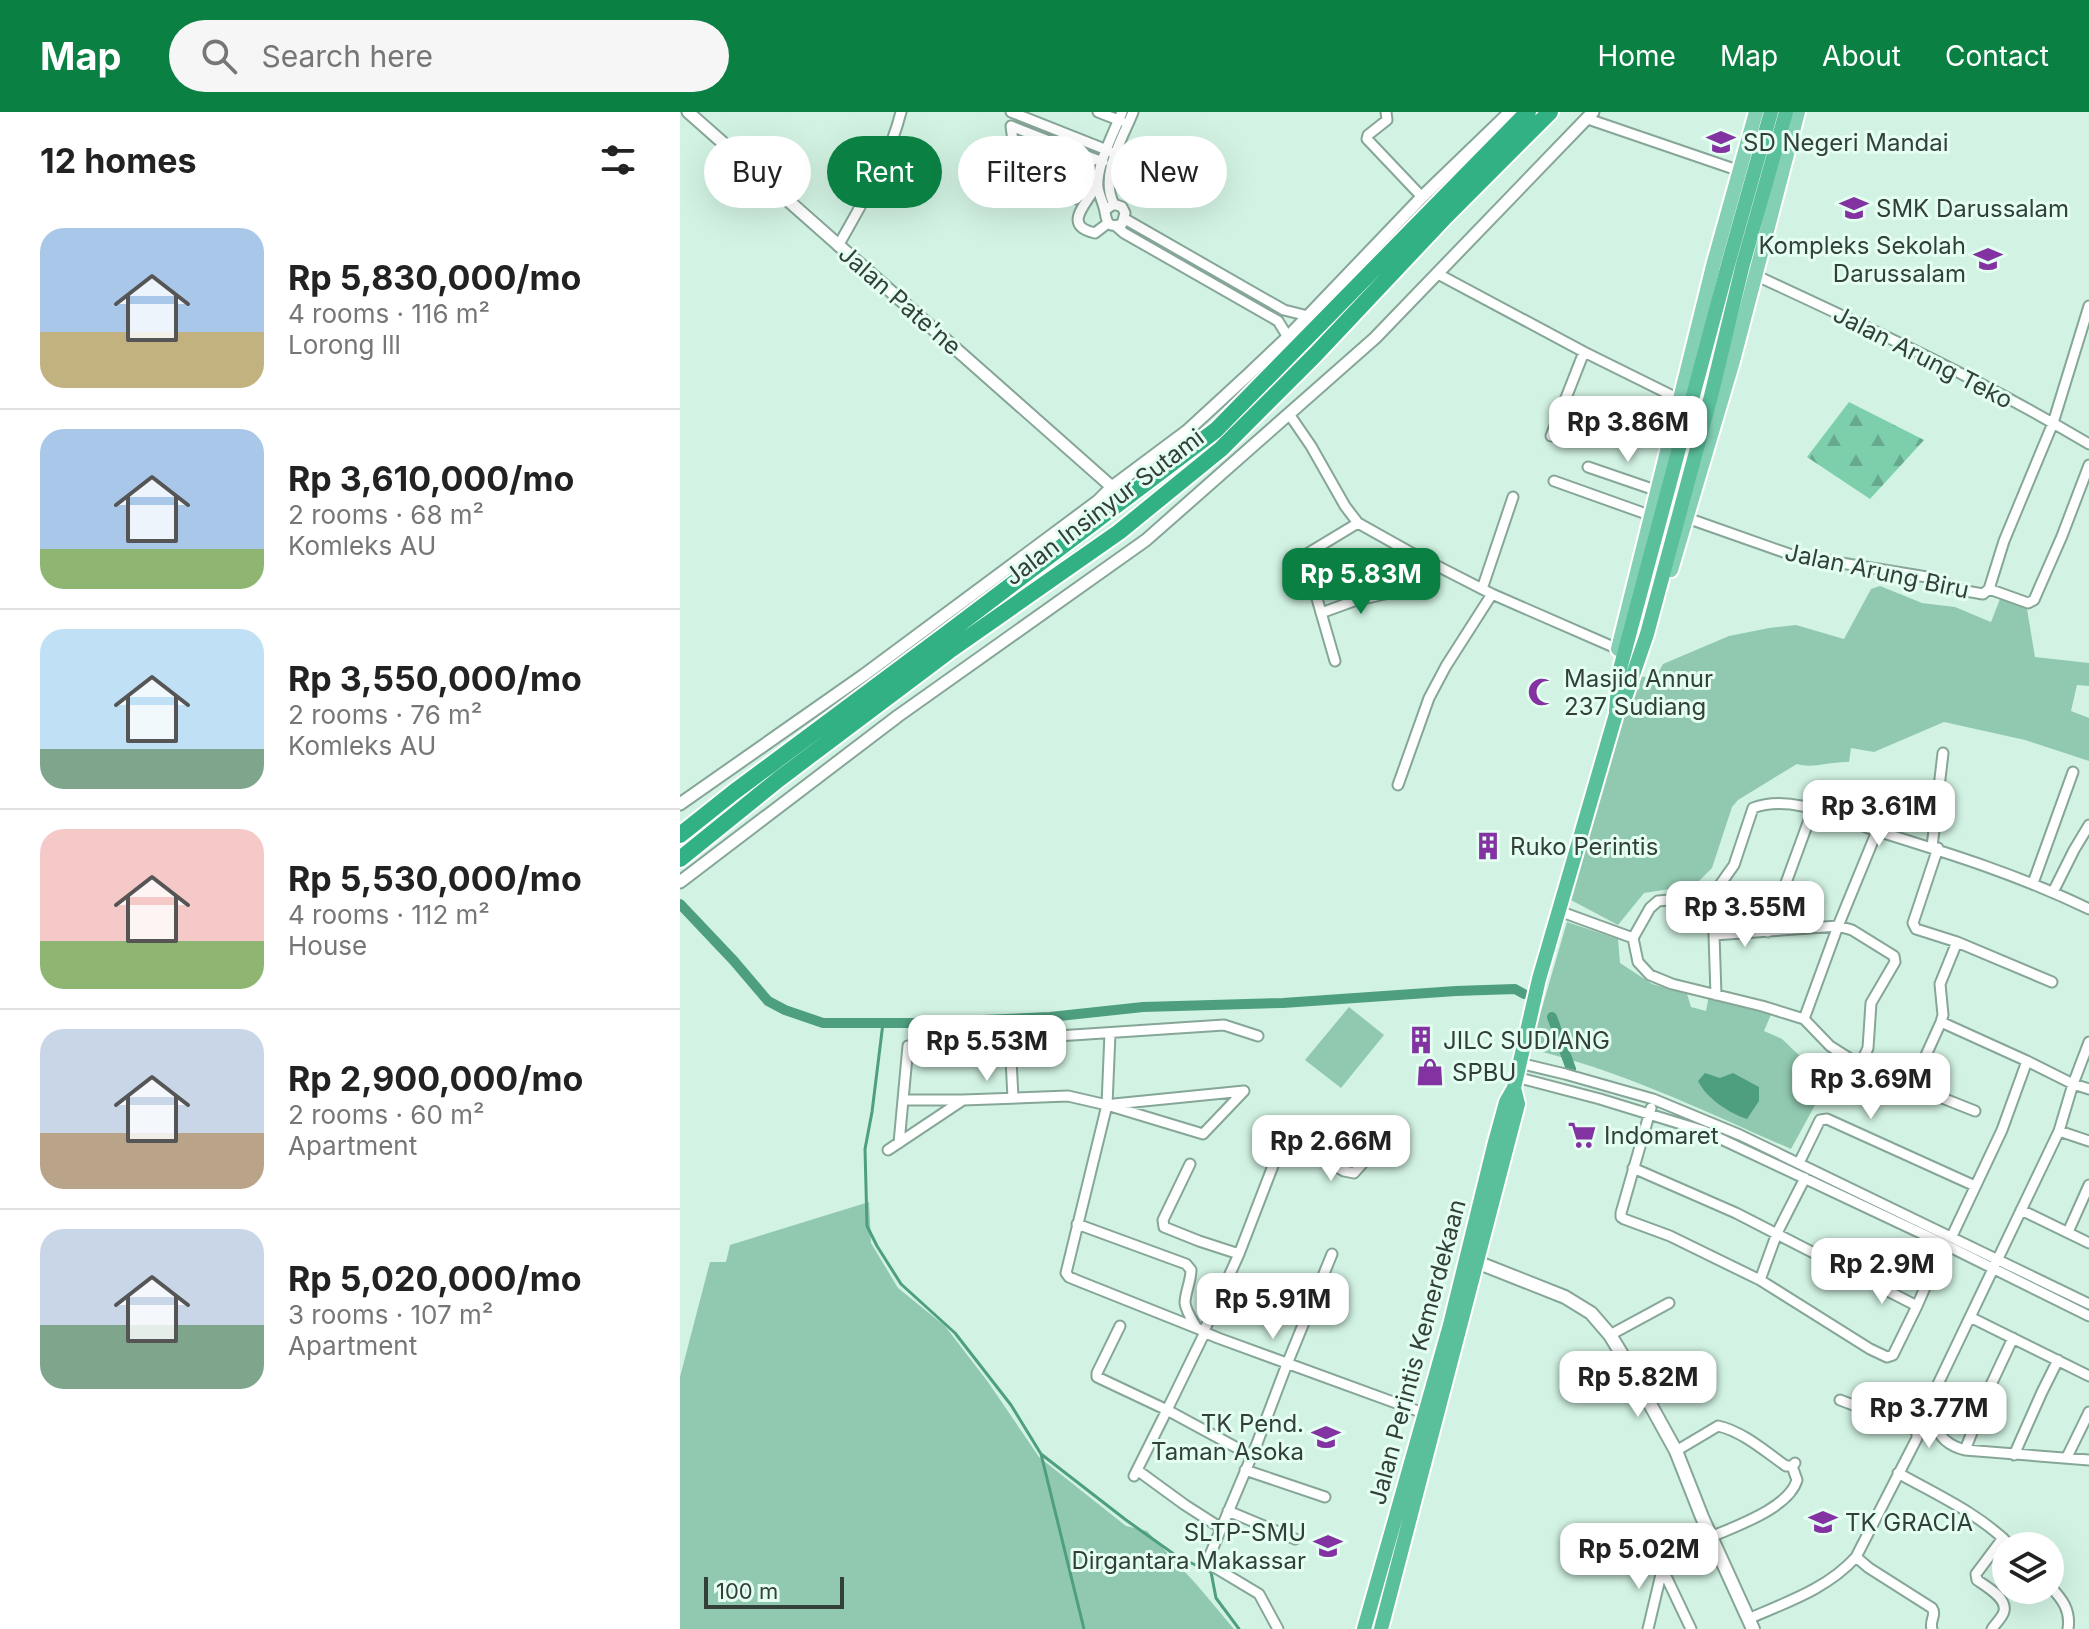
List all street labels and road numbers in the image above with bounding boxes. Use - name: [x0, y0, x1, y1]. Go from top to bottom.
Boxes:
- street label: Jalan Pate'ne: [833, 239, 967, 361]
- street label: Jalan Arung Teko: [1828, 299, 2018, 415]
- street label: Jalan Insinyur Sutami: [999, 423, 1209, 591]
- street label: Jalan Arung Biru: [1782, 537, 1972, 605]
- street label: Jalan Perintis Kemerdekaan: [1362, 1196, 1472, 1508]

